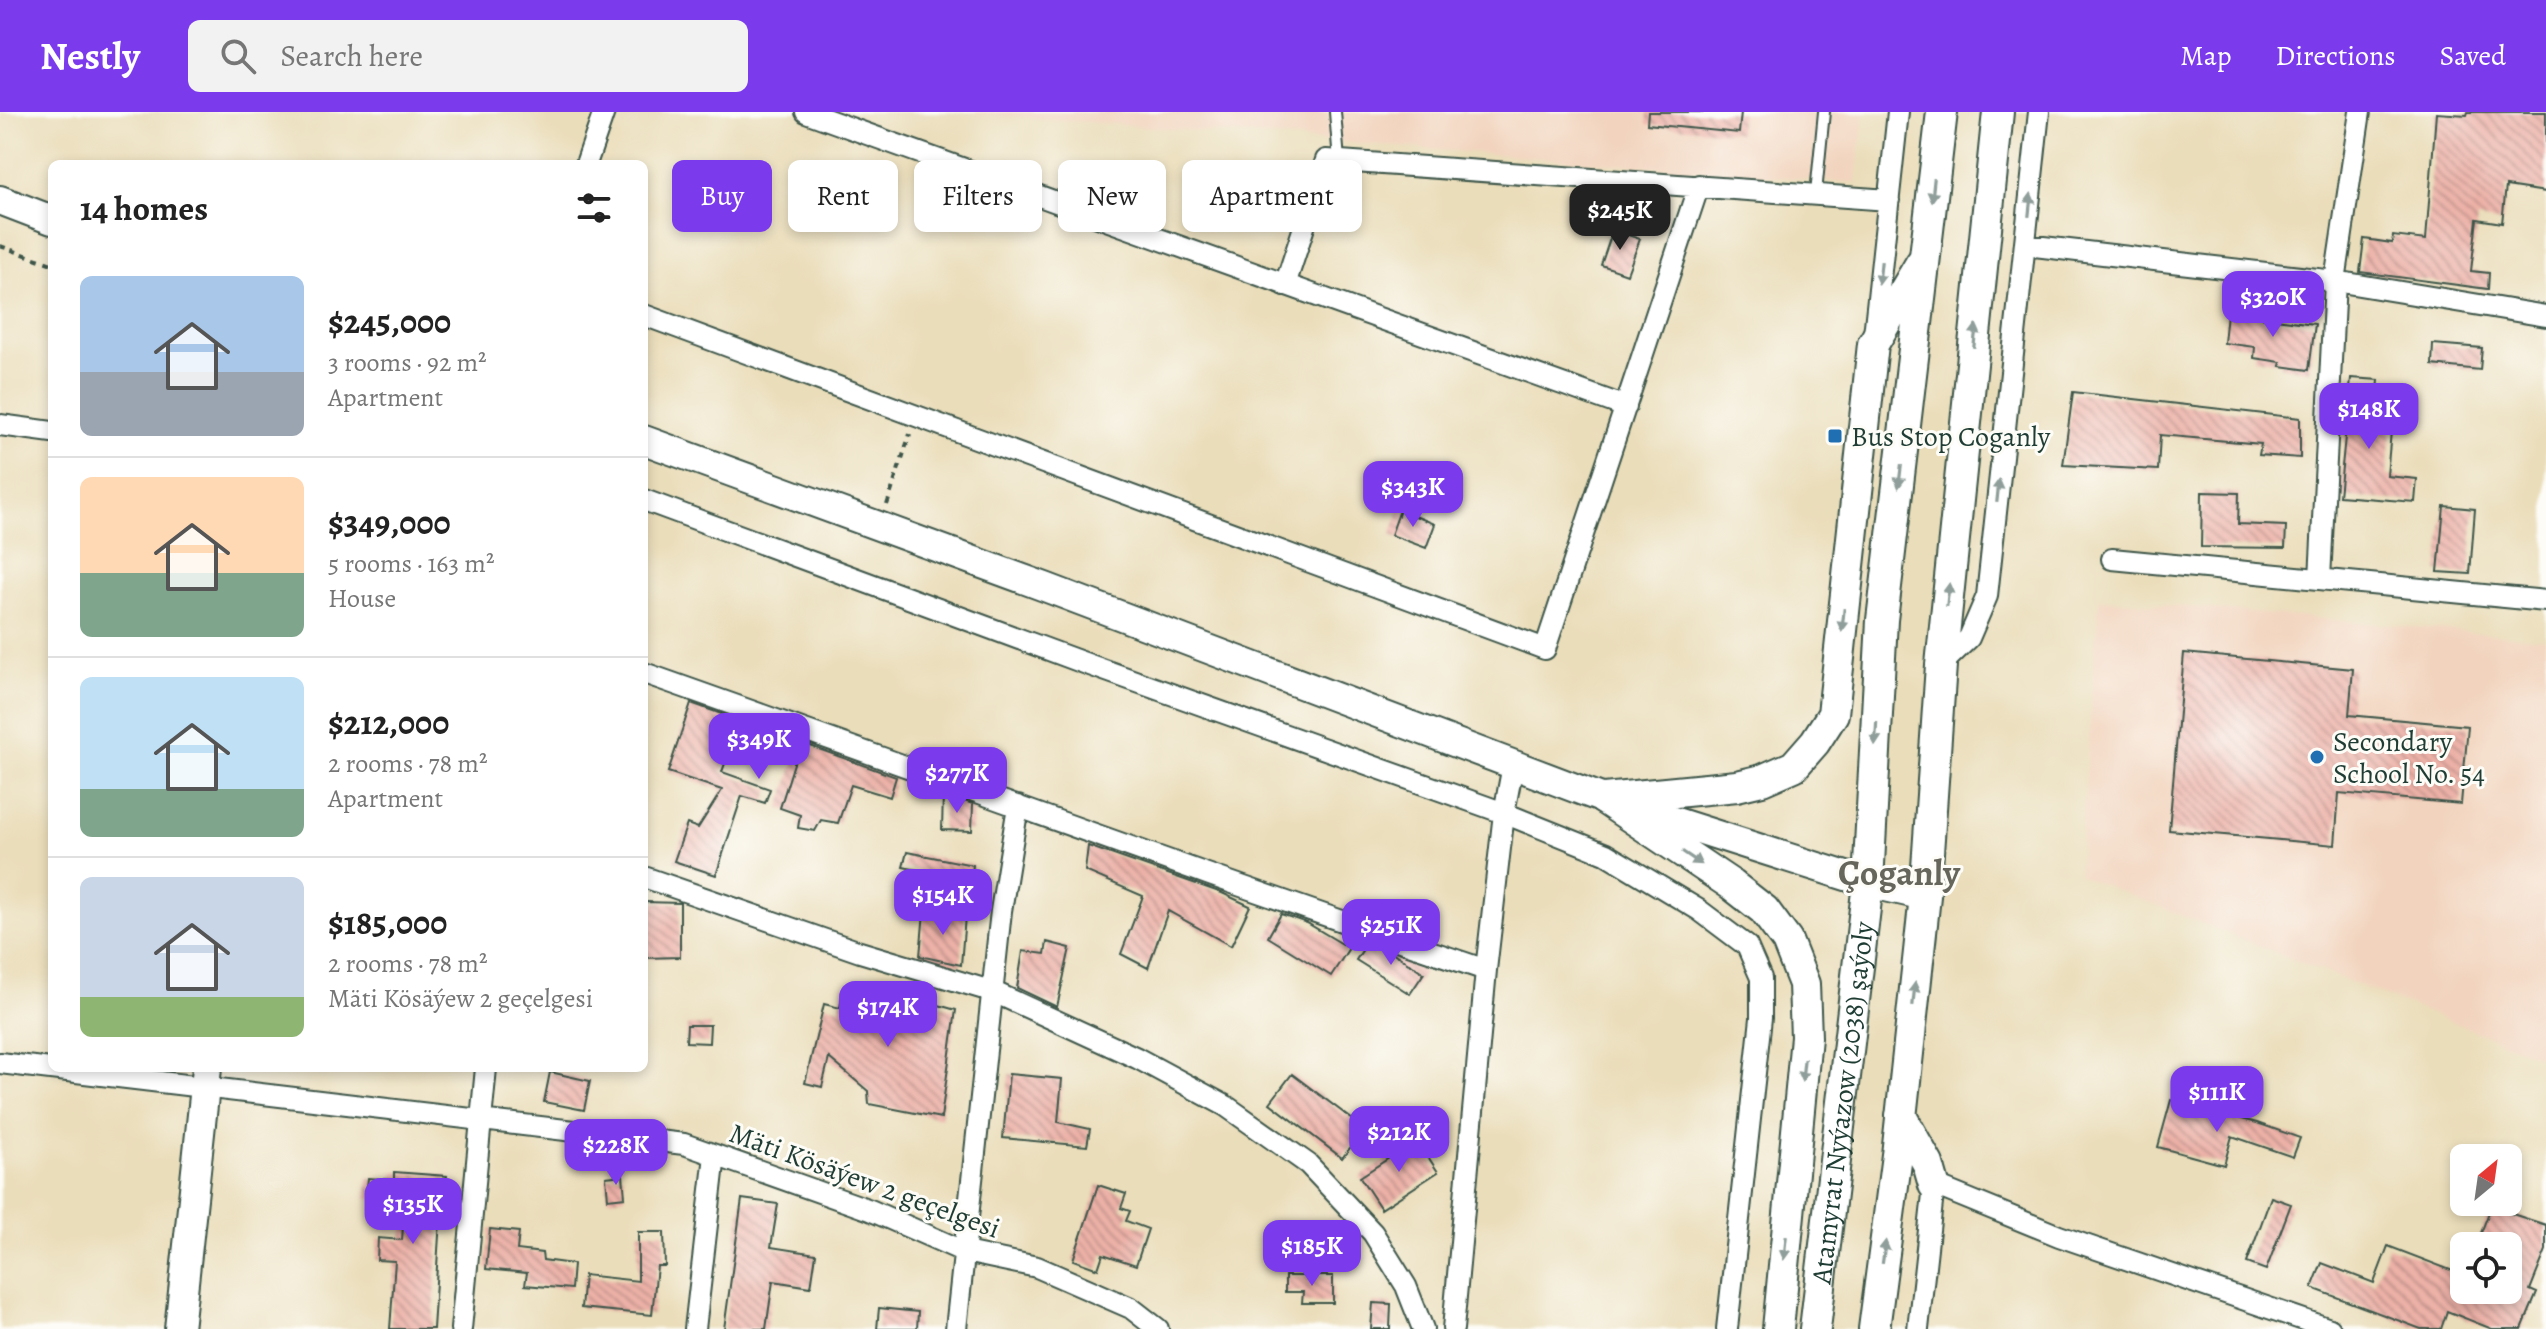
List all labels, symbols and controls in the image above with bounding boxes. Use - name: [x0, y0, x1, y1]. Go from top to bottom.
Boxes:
- search box: [188, 20, 748, 92]
- text: Nestly: [40, 30, 140, 82]
- icon: search: [216, 34, 260, 78]
- text: Search here: [280, 36, 423, 76]
- text: Map: [2180, 37, 2231, 75]
- text: Directions: [2275, 37, 2396, 75]
- text: Saved: [2440, 37, 2506, 75]
- chip: Buy: [672, 160, 772, 232]
- chip: Rent: [788, 160, 898, 232]
- chip: Filters: [914, 160, 1042, 232]
- chip: New: [1058, 160, 1166, 232]
- chip: Apartment: [1182, 160, 1362, 232]
- one-way arrow: [1927, 177, 1940, 202]
- pin: $245K: [1564, 184, 1676, 252]
- text: 14 homes: [80, 185, 208, 232]
- icon: filters: [572, 186, 616, 230]
- text: $245K: [1587, 192, 1653, 227]
- one-way arrow: [2023, 192, 2036, 217]
- one-way arrow: [1874, 261, 1887, 286]
- pin: $320K: [2217, 271, 2329, 339]
- text: $320K: [2240, 279, 2306, 314]
- text: $245,000: [328, 298, 451, 345]
- icon: home: [144, 308, 240, 404]
- one-way arrow: [1968, 323, 1981, 348]
- text: 3 rooms · 92 m²: [328, 345, 487, 380]
- text: Apartment: [328, 380, 443, 415]
- pin: $148K: [2313, 383, 2425, 451]
- text: $148K: [2337, 391, 2401, 426]
- place label: Bus Stop Coganly: [1851, 418, 2051, 456]
- marker: Bus Stop Coganly: [1826, 427, 1844, 445]
- pin: $343K: [1357, 461, 1469, 529]
- one-way arrow: [1893, 463, 1906, 488]
- text: $343K: [1381, 469, 1445, 504]
- one-way arrow: [1992, 478, 2005, 503]
- text: $349,000: [328, 499, 451, 546]
- icon: home: [144, 509, 240, 605]
- text: 5 rooms · 163 m²: [328, 546, 495, 581]
- text: House: [328, 581, 396, 616]
- one-way arrow: [1942, 582, 1955, 607]
- one-way arrow: [1836, 608, 1849, 633]
- text: $212,000: [328, 699, 449, 746]
- icon: home: [144, 709, 240, 805]
- pin: $349K: [703, 713, 815, 781]
- text: $349K: [727, 721, 791, 756]
- one-way arrow: [1869, 722, 1882, 747]
- place label: Secondary School No. 54: [2333, 723, 2485, 793]
- text: 2 rooms · 78 m²: [328, 746, 487, 781]
- pin: $277K: [901, 747, 1013, 815]
- marker: Secondary School No. 54: [2308, 748, 2326, 766]
- text: $277K: [925, 755, 989, 790]
- text: Apartment: [328, 781, 443, 816]
- district label: Çoganly: [1838, 848, 1961, 897]
- one-way arrow: [1681, 850, 1703, 865]
- pin: $154K: [887, 869, 999, 937]
- text: $154K: [912, 877, 974, 912]
- text: $185,000: [328, 899, 447, 946]
- pin: $251K: [1335, 899, 1447, 967]
- text: $251K: [1360, 907, 1422, 942]
- icon: home: [144, 909, 240, 1005]
- street label: Atamyrat Nyýazow (2038) şaýoly: [1802, 919, 1883, 1287]
- text: 2 rooms · 78 m²: [328, 946, 487, 981]
- text: Mäti Kösäýew 2 geçelgesi: [328, 981, 593, 1016]
- pin: $174K: [832, 981, 944, 1049]
- one-way arrow: [1908, 981, 1921, 1006]
- text: $174K: [857, 989, 919, 1024]
- one-way arrow: [1796, 1058, 1809, 1083]
- pin: $111K: [2161, 1066, 2273, 1134]
- text: $111K: [2188, 1074, 2246, 1109]
- pin: $212K: [1343, 1106, 1455, 1174]
- street label: Mäti Kösäýew 2 geçelgesi: [724, 1114, 1005, 1248]
- text: $212K: [1367, 1114, 1431, 1149]
- pin: $228K: [560, 1119, 672, 1187]
- text: $228K: [583, 1127, 649, 1162]
- north arrow: [2450, 1144, 2522, 1216]
- map controls: [2450, 1144, 2522, 1304]
- pin: $135K: [357, 1178, 469, 1246]
- text: $135K: [383, 1186, 443, 1221]
- pin: $185K: [1256, 1220, 1368, 1288]
- text: $185K: [1281, 1228, 1343, 1263]
- button: locate: [2450, 1232, 2522, 1304]
- one-way arrow: [1778, 1236, 1791, 1261]
- one-way arrow: [1878, 1239, 1891, 1264]

